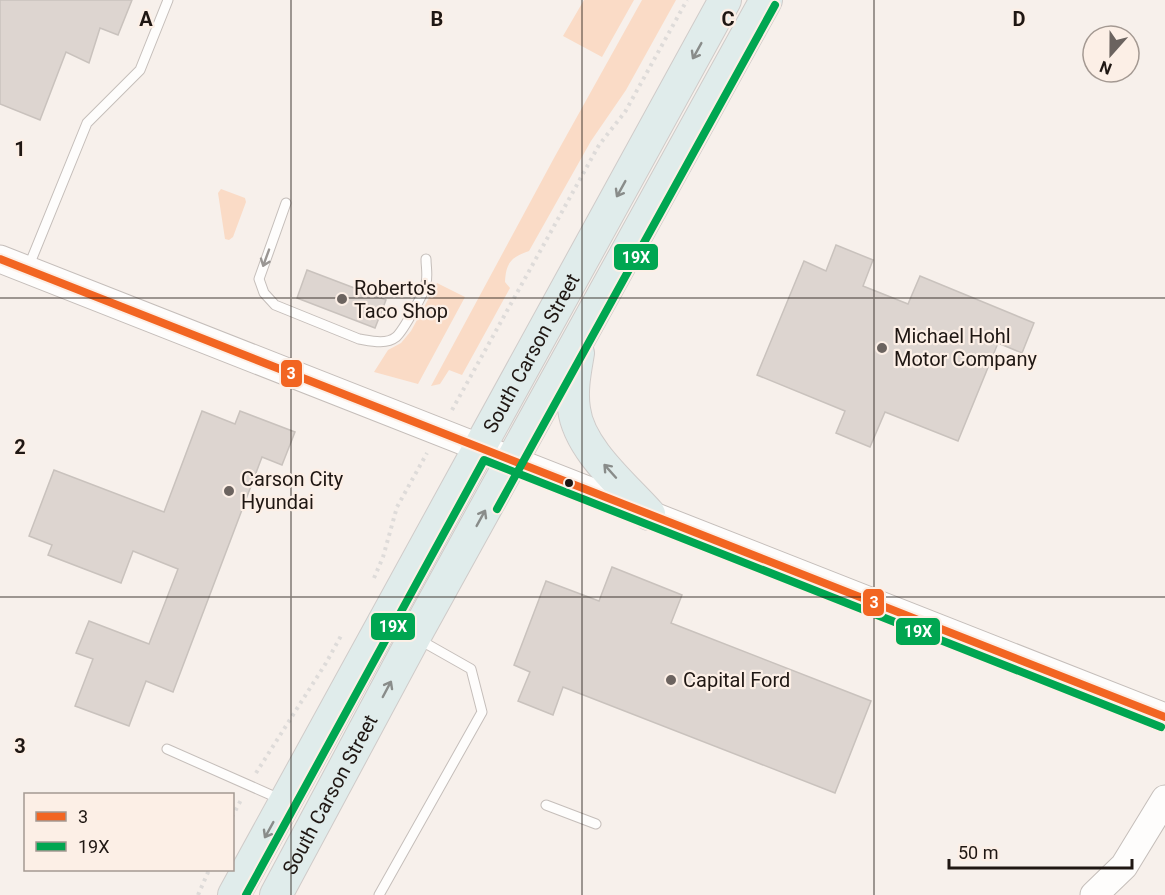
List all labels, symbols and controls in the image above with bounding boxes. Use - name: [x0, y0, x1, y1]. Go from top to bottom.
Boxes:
- text: A: [139, 7, 153, 31]
- text: B: [431, 7, 443, 31]
- text: C: [721, 7, 735, 31]
- text: D: [1013, 7, 1026, 31]
- north arrow: [1081, 24, 1141, 84]
- one-way arrow: [691, 42, 702, 60]
- text: N: [1097, 57, 1114, 78]
- text: 1: [14, 137, 26, 161]
- one-way arrow: [615, 180, 627, 197]
- line badge: 19X: [613, 243, 659, 271]
- text: 19X: [622, 248, 650, 267]
- one-way arrow: [260, 249, 271, 267]
- street label: South Carson Street: [478, 269, 585, 437]
- place label: Roberto's Taco Shop: [354, 276, 448, 323]
- marker: Roberto's Taco Shop: [335, 292, 349, 306]
- place label: Michael Hohl Motor Company: [894, 324, 1037, 371]
- marker: Michael Hohl Motor Company: [875, 341, 889, 355]
- line badge: 3: [280, 359, 303, 388]
- text: 3: [286, 364, 296, 383]
- text: 2: [14, 435, 26, 459]
- one-way arrow: [603, 464, 617, 479]
- place label: Carson City Hyundai: [241, 467, 344, 514]
- unlabelled marker: [563, 477, 575, 489]
- marker: Carson City Hyundai: [222, 484, 236, 498]
- one-way arrow: [475, 510, 487, 527]
- line badge: 3: [862, 588, 885, 617]
- text: 3: [869, 593, 879, 612]
- line badge: 19X: [370, 612, 416, 641]
- text: 19X: [379, 617, 407, 636]
- line badge: 19X: [895, 617, 941, 646]
- text: 19X: [904, 622, 932, 641]
- place label: Capital Ford: [683, 668, 790, 692]
- marker: Capital Ford: [664, 673, 678, 687]
- one-way arrow: [381, 681, 393, 698]
- street label: South Carson Street: [277, 710, 383, 879]
- text: 3: [14, 734, 26, 758]
- legend: [24, 793, 234, 871]
- text: 3: [78, 806, 88, 827]
- one-way arrow: [263, 821, 275, 838]
- scale bar: [949, 832, 1132, 870]
- text: 19X: [78, 836, 110, 857]
- text: 50 m: [958, 842, 998, 863]

